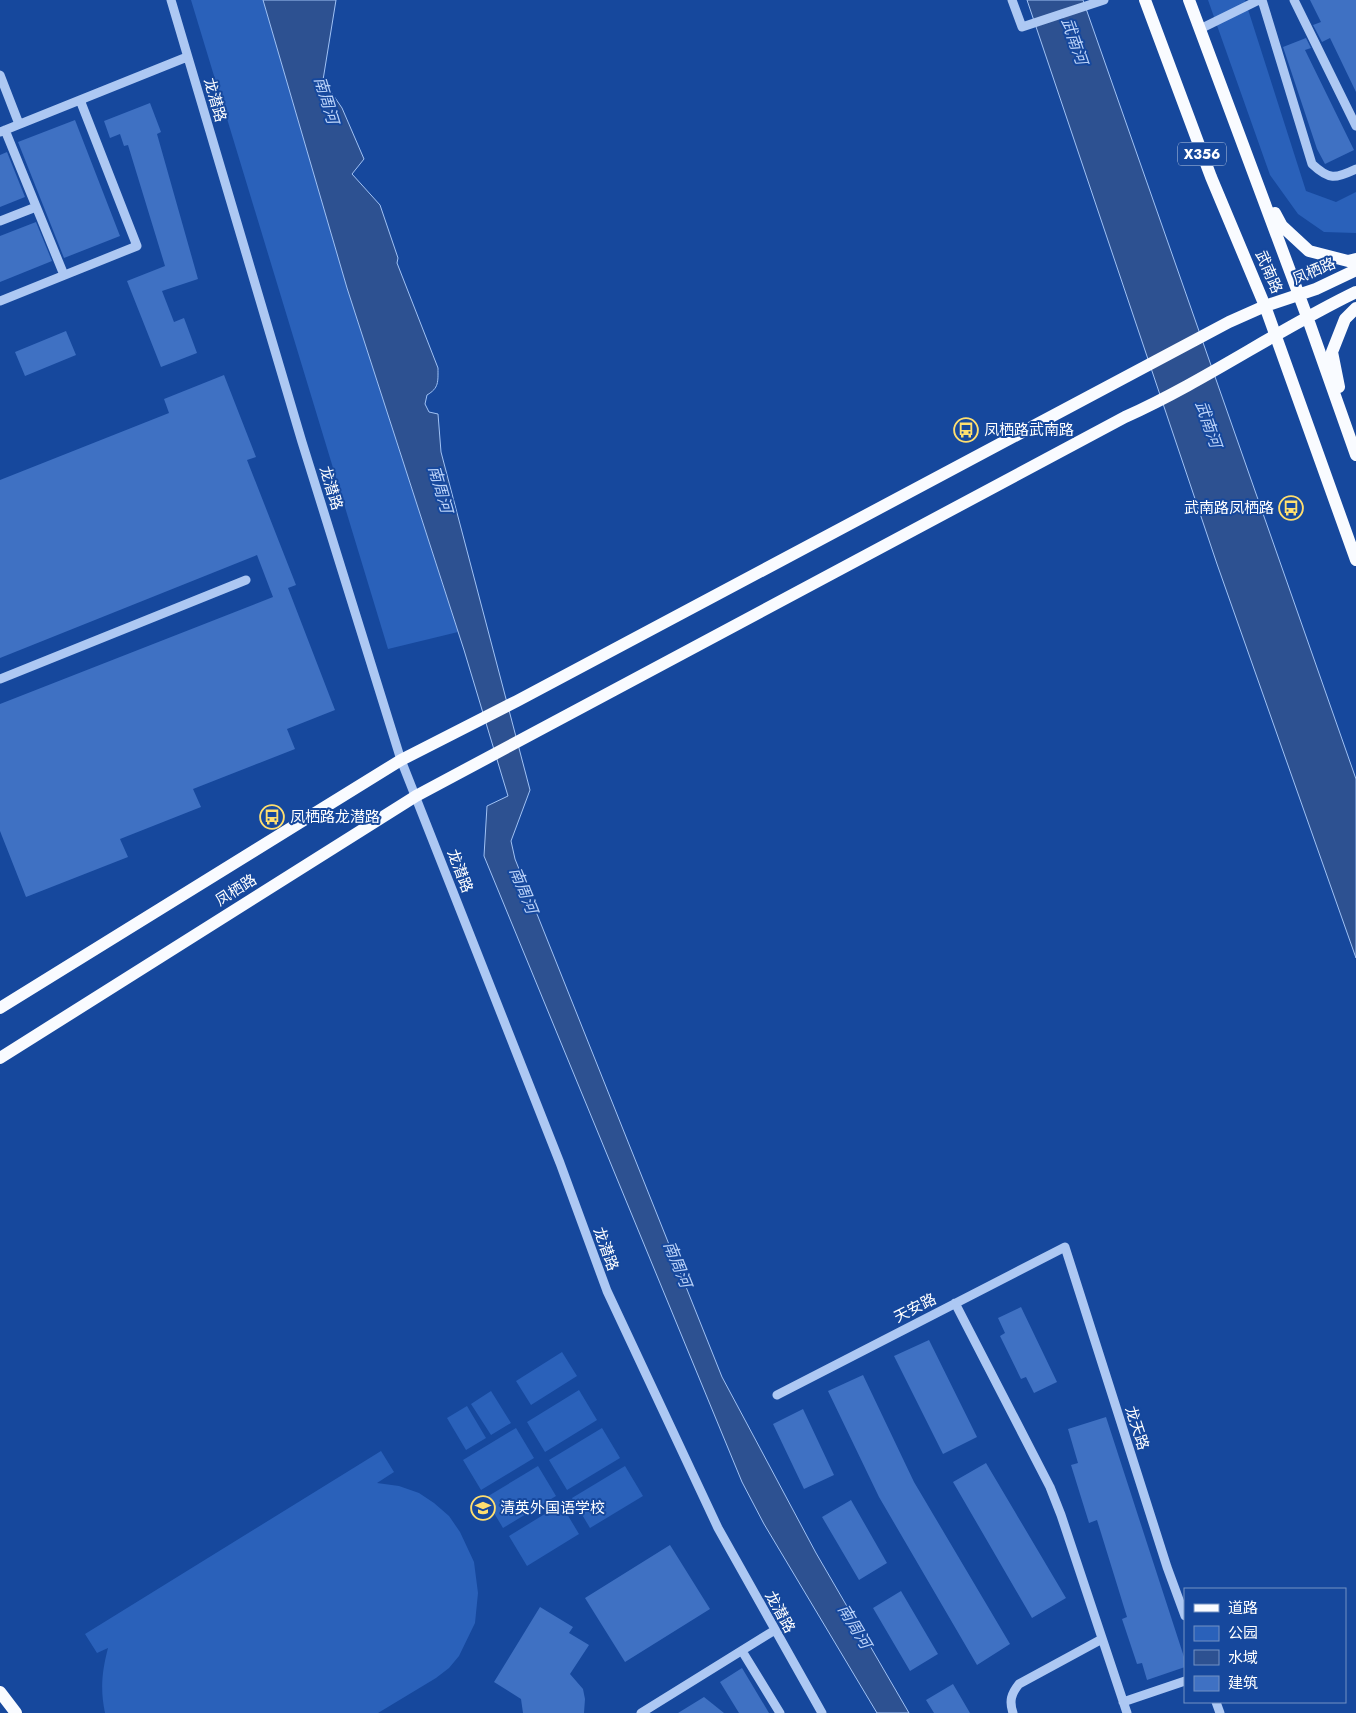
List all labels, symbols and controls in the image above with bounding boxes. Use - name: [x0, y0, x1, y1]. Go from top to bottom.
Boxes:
- water label: 武南河: [1056, 15, 1094, 70]
- water label: 南周河: [309, 74, 345, 129]
- street label: 龙潜路: [198, 75, 232, 125]
- road number: X356: [1178, 142, 1226, 166]
- street label: 武南路: [1250, 247, 1288, 297]
- street label: 凤栖路: [1289, 252, 1339, 290]
- water label: 武南河: [1190, 398, 1228, 453]
- bus stop icon: 凤栖路武南路: [953, 417, 979, 443]
- place label: 凤栖路武南路: [984, 419, 1074, 441]
- street label: 龙潜路: [314, 463, 348, 513]
- water label: 南周河: [423, 463, 459, 518]
- bus stop icon: 武南路凤栖路: [1278, 495, 1304, 521]
- place label: 武南路凤栖路: [1184, 497, 1274, 519]
- bus stop icon: 凤栖路龙潜路: [259, 804, 285, 830]
- place label: 凤栖路龙潜路: [290, 806, 380, 828]
- street label: 龙潜路: [442, 846, 478, 896]
- water label: 南周河: [504, 864, 544, 920]
- street label: 凤栖路: [211, 869, 261, 911]
- street label: 龙潜路: [588, 1224, 624, 1274]
- water label: 南周河: [658, 1238, 698, 1294]
- street label: 天安路: [890, 1288, 940, 1328]
- street label: 龙天路: [1120, 1403, 1154, 1453]
- school or university icon: 清英外国语学校: [470, 1495, 496, 1521]
- place label: 清英外国语学校: [500, 1497, 605, 1519]
- street label: 龙潜路: [759, 1587, 801, 1637]
- legend: [1184, 1588, 1346, 1703]
- text: 道路: [1228, 1597, 1258, 1619]
- water label: 南周河: [832, 1600, 878, 1655]
- text: 公园: [1228, 1622, 1258, 1644]
- text: 水域: [1228, 1647, 1258, 1669]
- text: 建筑: [1228, 1672, 1258, 1694]

